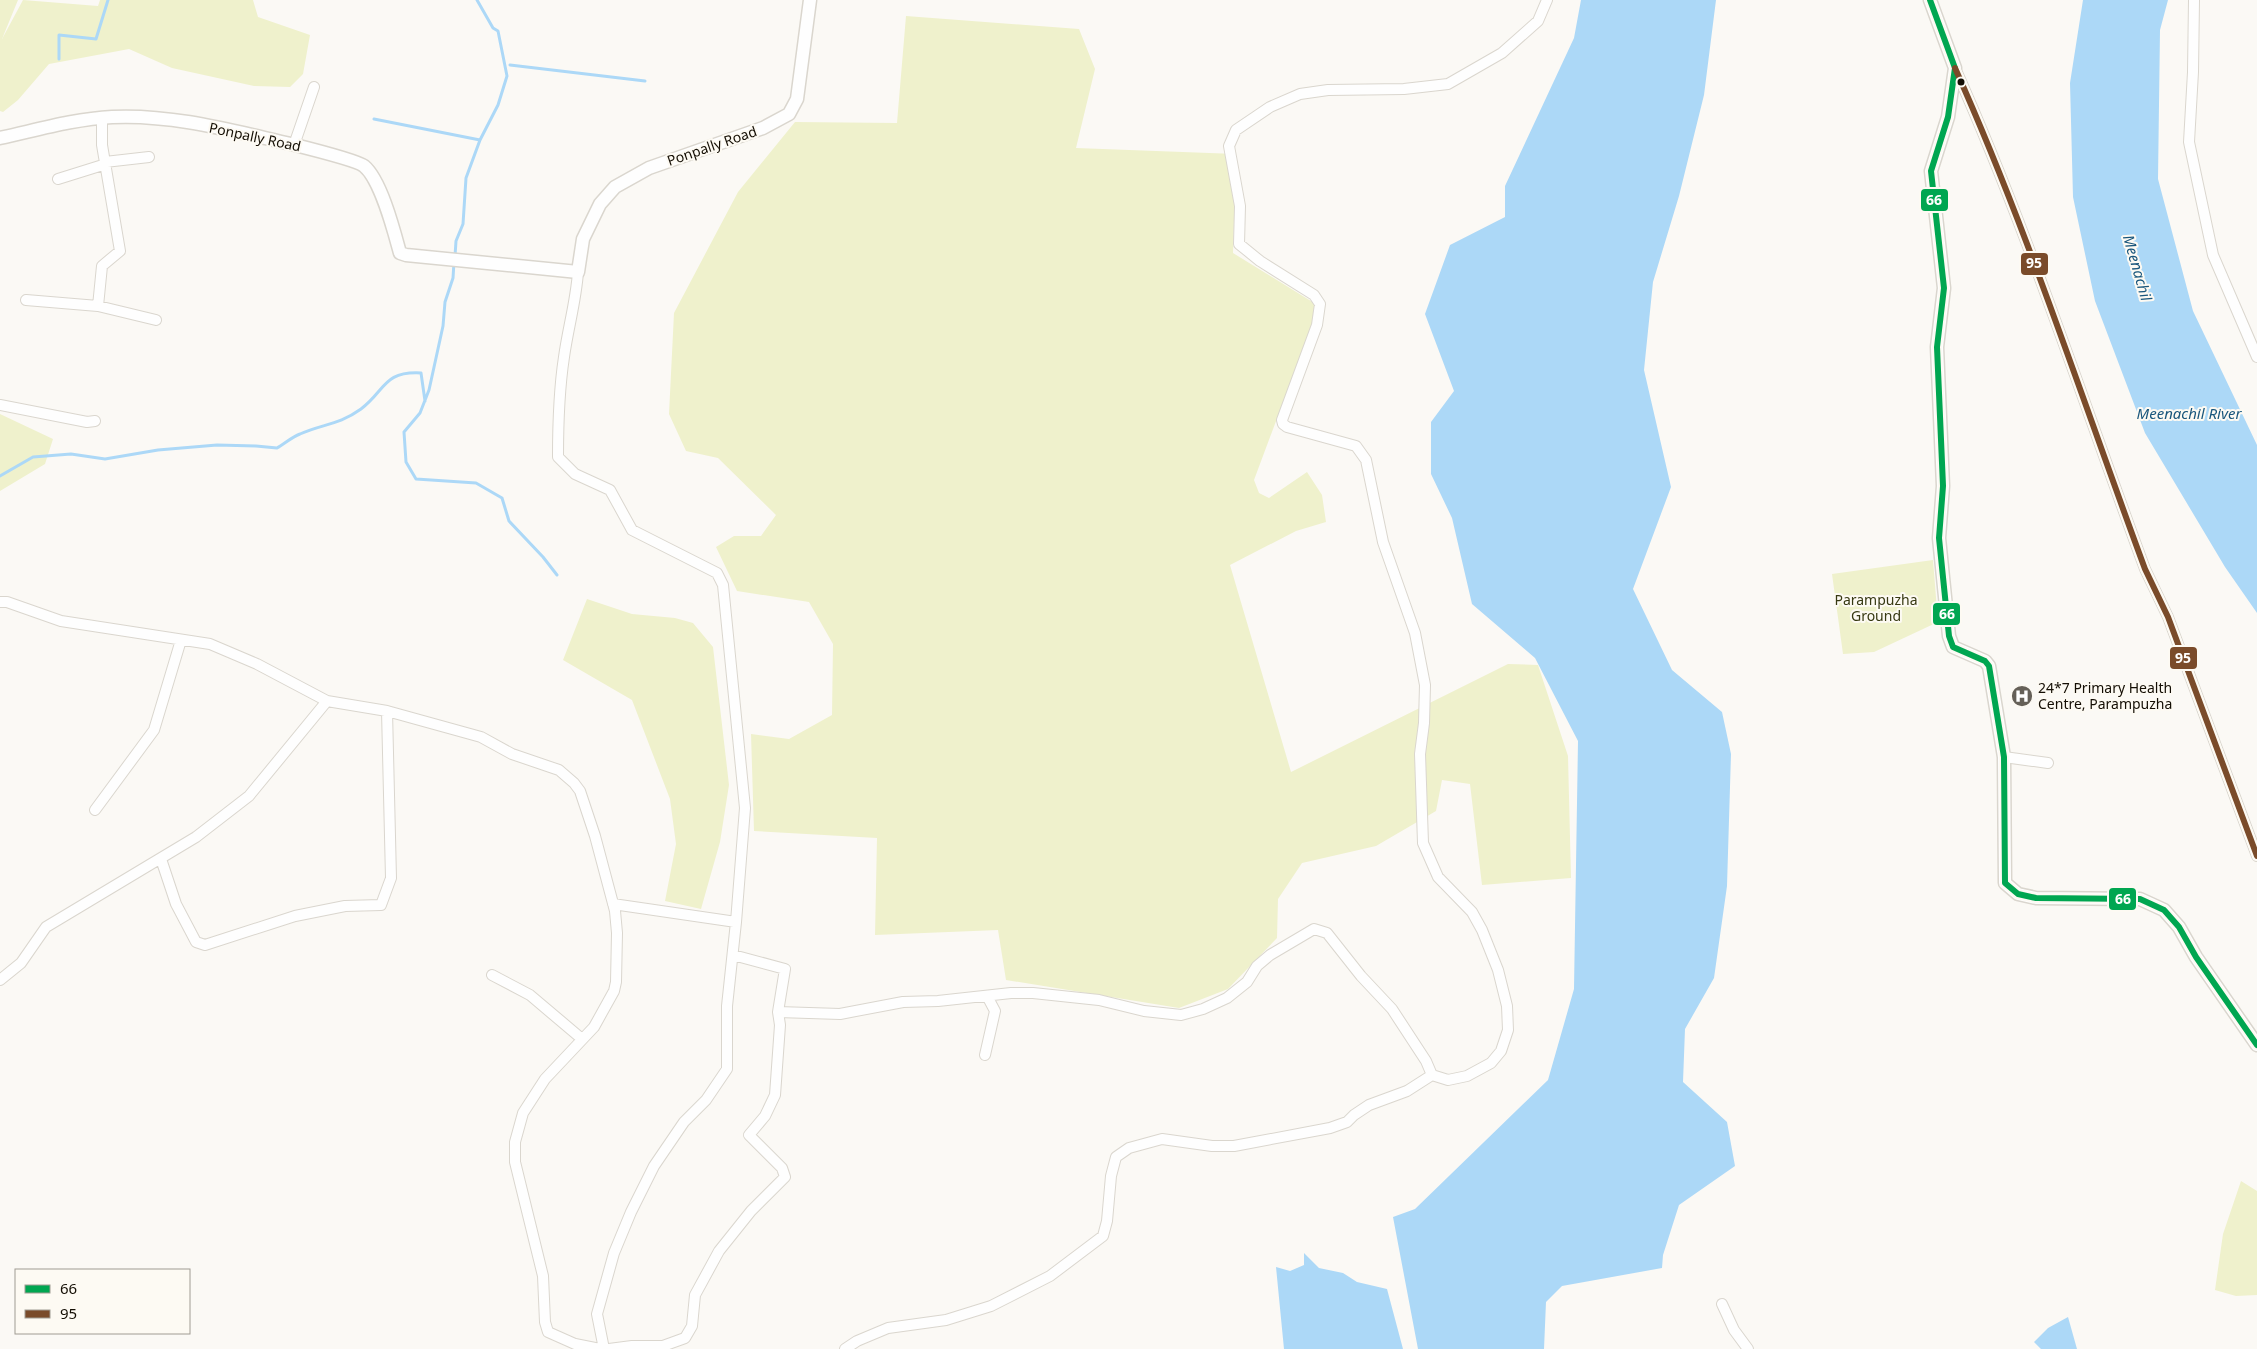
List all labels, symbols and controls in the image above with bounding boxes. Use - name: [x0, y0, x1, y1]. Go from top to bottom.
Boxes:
- unlabelled marker: [1956, 77, 1966, 87]
- street label: Ponpally Road: [207, 117, 303, 156]
- street label: Ponpally Road: [664, 121, 759, 170]
- line badge: 66: [1920, 188, 1949, 212]
- text: 66: [1926, 190, 1942, 209]
- water label: Meenachil: [2119, 232, 2157, 304]
- line badge: 95: [2020, 252, 2049, 276]
- text: 95: [2026, 253, 2042, 272]
- water label: Meenachil River: [2137, 403, 2242, 423]
- park label: Parampuzha Ground: [1834, 590, 1918, 625]
- line badge: 66: [1932, 602, 1961, 626]
- text: 66: [1939, 604, 1955, 623]
- line badge: 95: [2169, 646, 2198, 670]
- text: 95: [2175, 648, 2191, 667]
- place label: 24*7 Primary Health Centre, Parampuzha: [2038, 678, 2172, 713]
- hospital icon: 24*7 Primary Health Centre, Parampuzha: [2010, 684, 2034, 708]
- line badge: 66: [2108, 887, 2137, 911]
- text: 66: [2115, 889, 2131, 908]
- legend: [15, 1269, 190, 1334]
- text: 66: [60, 1278, 77, 1298]
- text: 95: [60, 1303, 77, 1323]

